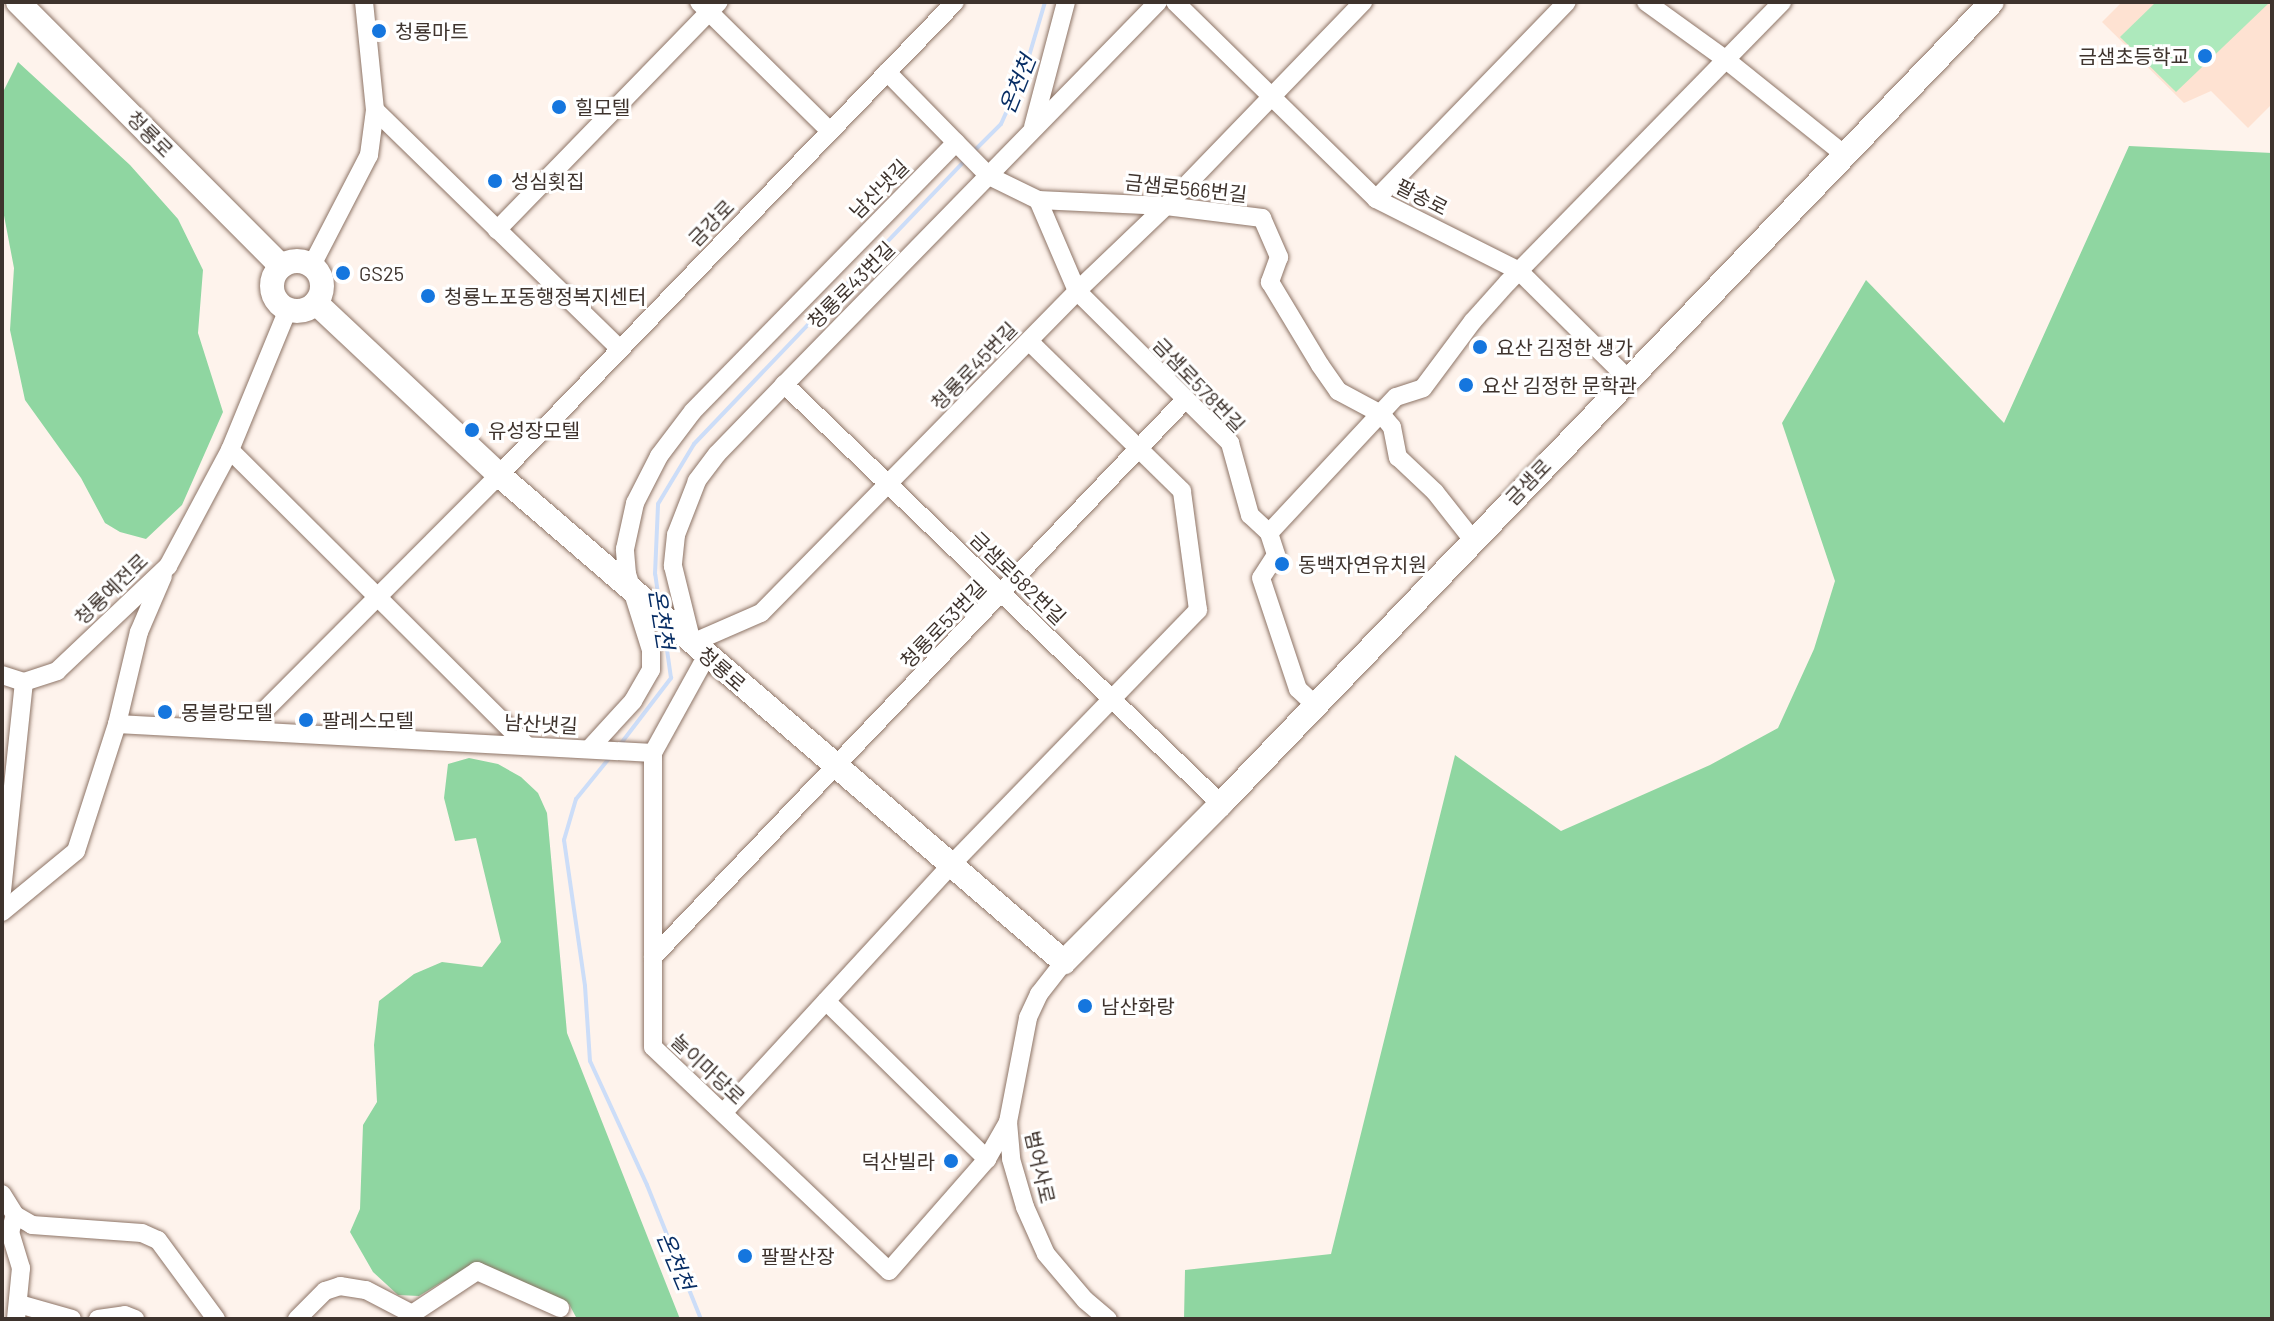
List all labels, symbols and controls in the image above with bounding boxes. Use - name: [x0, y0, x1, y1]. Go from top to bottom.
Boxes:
- place label: 청룡마트: [395, 19, 469, 43]
- marker: 청룡마트: [370, 22, 388, 40]
- place label: 금샘초등학교: [2079, 44, 2189, 68]
- marker: 금샘초등학교: [2196, 47, 2214, 65]
- water label: 온천천: [993, 51, 1041, 117]
- place label: 힐모텔: [575, 95, 630, 119]
- marker: 힐모텔: [550, 98, 568, 116]
- street label: 청룡로: [122, 106, 178, 162]
- street label: 남산냇길: [844, 154, 914, 224]
- place label: 성심횟집: [511, 169, 585, 193]
- street label: 금샘로566번길: [1124, 170, 1248, 206]
- marker: 성심횟집: [486, 172, 504, 190]
- street label: 팔송로: [1392, 174, 1452, 220]
- street label: 금강로: [683, 195, 739, 251]
- street label: 청룡로43번길: [802, 236, 900, 334]
- place label: GS25: [359, 261, 404, 285]
- marker: GS25: [334, 264, 352, 282]
- place label: 청룡노포동행정복지센터: [444, 284, 646, 308]
- marker: 청룡노포동행정복지센터: [419, 287, 437, 305]
- street label: 청룡로45번길: [926, 317, 1022, 415]
- street label: 금샘로578번길: [1148, 333, 1250, 437]
- place label: 요산 김정한 생가: [1496, 335, 1633, 359]
- marker: 요산 김정한 생가: [1471, 338, 1489, 356]
- place label: 요산 김정한 문학관: [1482, 373, 1637, 397]
- marker: 요산 김정한 문학관: [1457, 376, 1475, 394]
- place label: 유성장모텔: [488, 418, 580, 442]
- marker: 유성장모텔: [463, 421, 481, 439]
- street label: 금샘로: [1500, 454, 1556, 510]
- street label: 금샘로582번길: [965, 527, 1071, 629]
- street label: 청룡예전로: [70, 548, 152, 630]
- place label: 동백자연유치원: [1298, 552, 1427, 576]
- marker: 동백자연유치원: [1273, 555, 1291, 573]
- street label: 청룡로53번길: [895, 575, 991, 673]
- water label: 온천천: [644, 587, 680, 651]
- street label: 청룡로: [693, 642, 751, 696]
- place label: 몽블랑모텔: [181, 700, 273, 724]
- marker: 몽블랑모텔: [156, 703, 174, 721]
- place label: 팔레스모텔: [322, 708, 414, 732]
- street label: 남산냇길: [504, 710, 578, 738]
- marker: 팔레스모텔: [297, 711, 315, 729]
- place label: 남산화랑: [1101, 994, 1175, 1018]
- marker: 남산화랑: [1076, 997, 1094, 1015]
- street label: 놀이마당로: [666, 1029, 750, 1109]
- street label: 범어사로: [1020, 1128, 1060, 1206]
- place label: 덕산빌라: [861, 1149, 935, 1173]
- marker: 덕산빌라: [942, 1152, 960, 1170]
- water label: 온천천: [652, 1228, 700, 1294]
- place label: 팔팔산장: [761, 1244, 835, 1268]
- marker: 팔팔산장: [736, 1247, 754, 1265]

